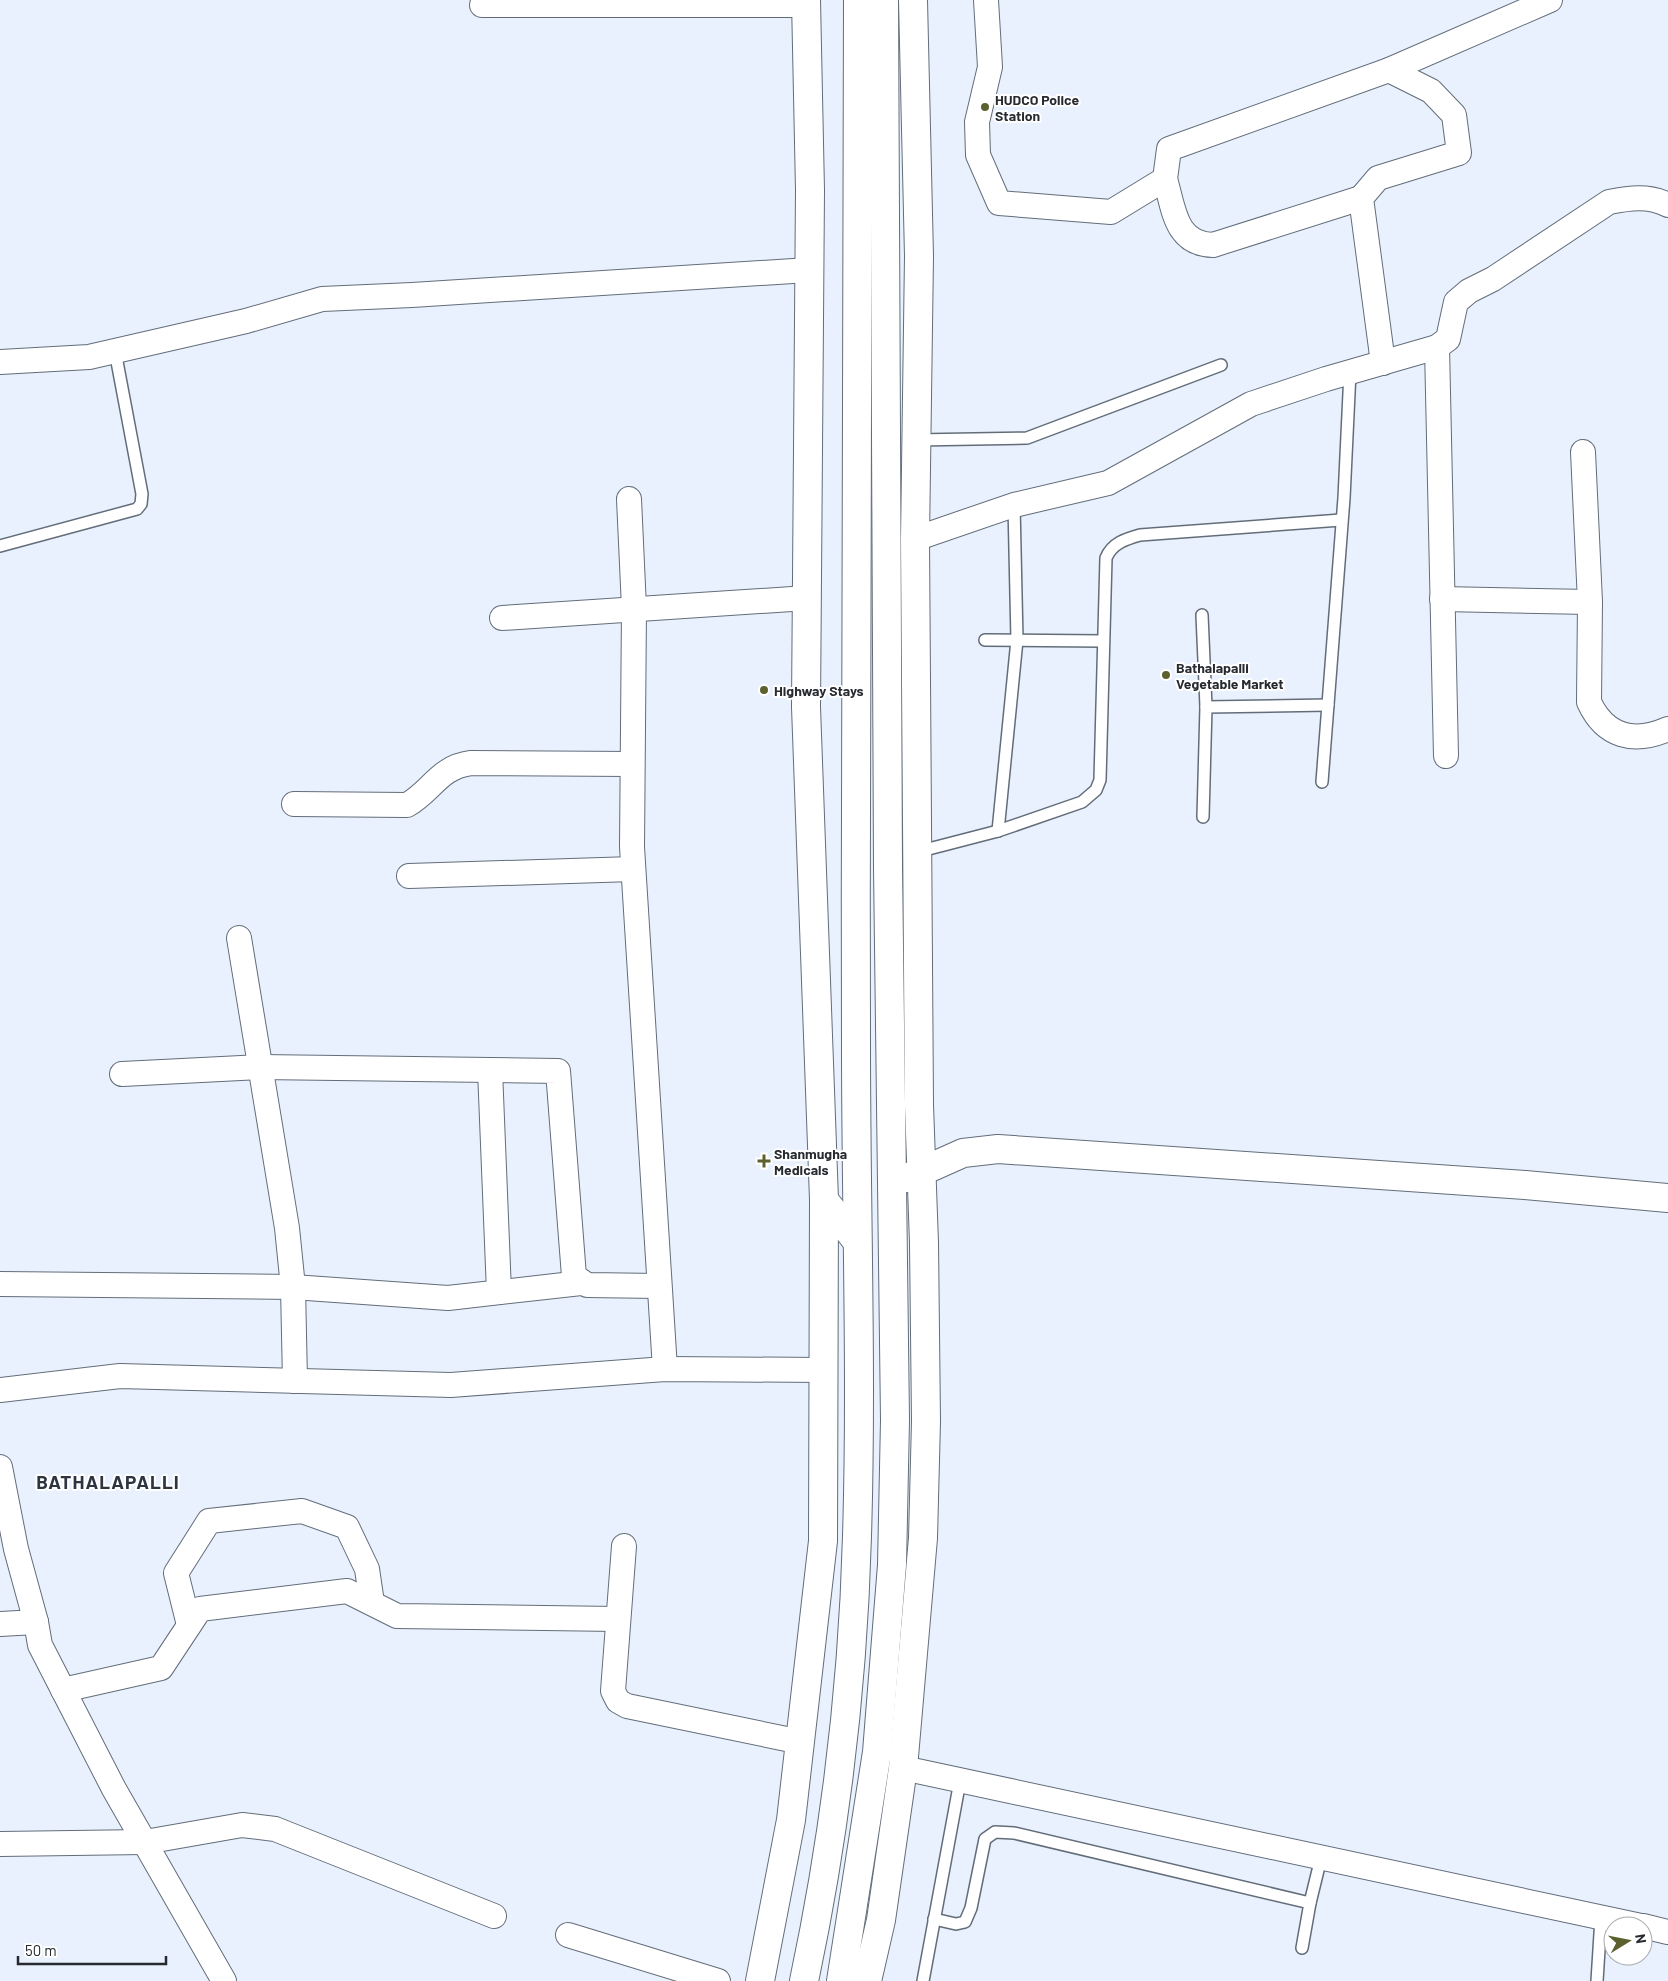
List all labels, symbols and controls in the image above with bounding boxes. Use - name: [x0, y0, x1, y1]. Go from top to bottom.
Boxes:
- place label: HUDCO Police Station: [995, 91, 1079, 124]
- marker: HUDCO Police Station: [979, 101, 991, 113]
- place label: Bathalapalli Vegetable Market: [1176, 659, 1284, 692]
- marker: Bathalapalli Vegetable Market: [1160, 669, 1172, 681]
- place label: Highway Stays: [774, 682, 864, 699]
- marker: Highway Stays: [758, 684, 770, 696]
- place label: Shanmugha Medicals: [774, 1145, 847, 1178]
- marker: Shanmugha Medicals: [758, 1155, 770, 1167]
- district label: BATHALAPALLI: [36, 1470, 180, 1493]
- north arrow: [1603, 1916, 1653, 1966]
- text: N: [1632, 1933, 1650, 1945]
- scale bar: [18, 1934, 165, 1966]
- text: 50 m: [25, 1941, 57, 1959]

